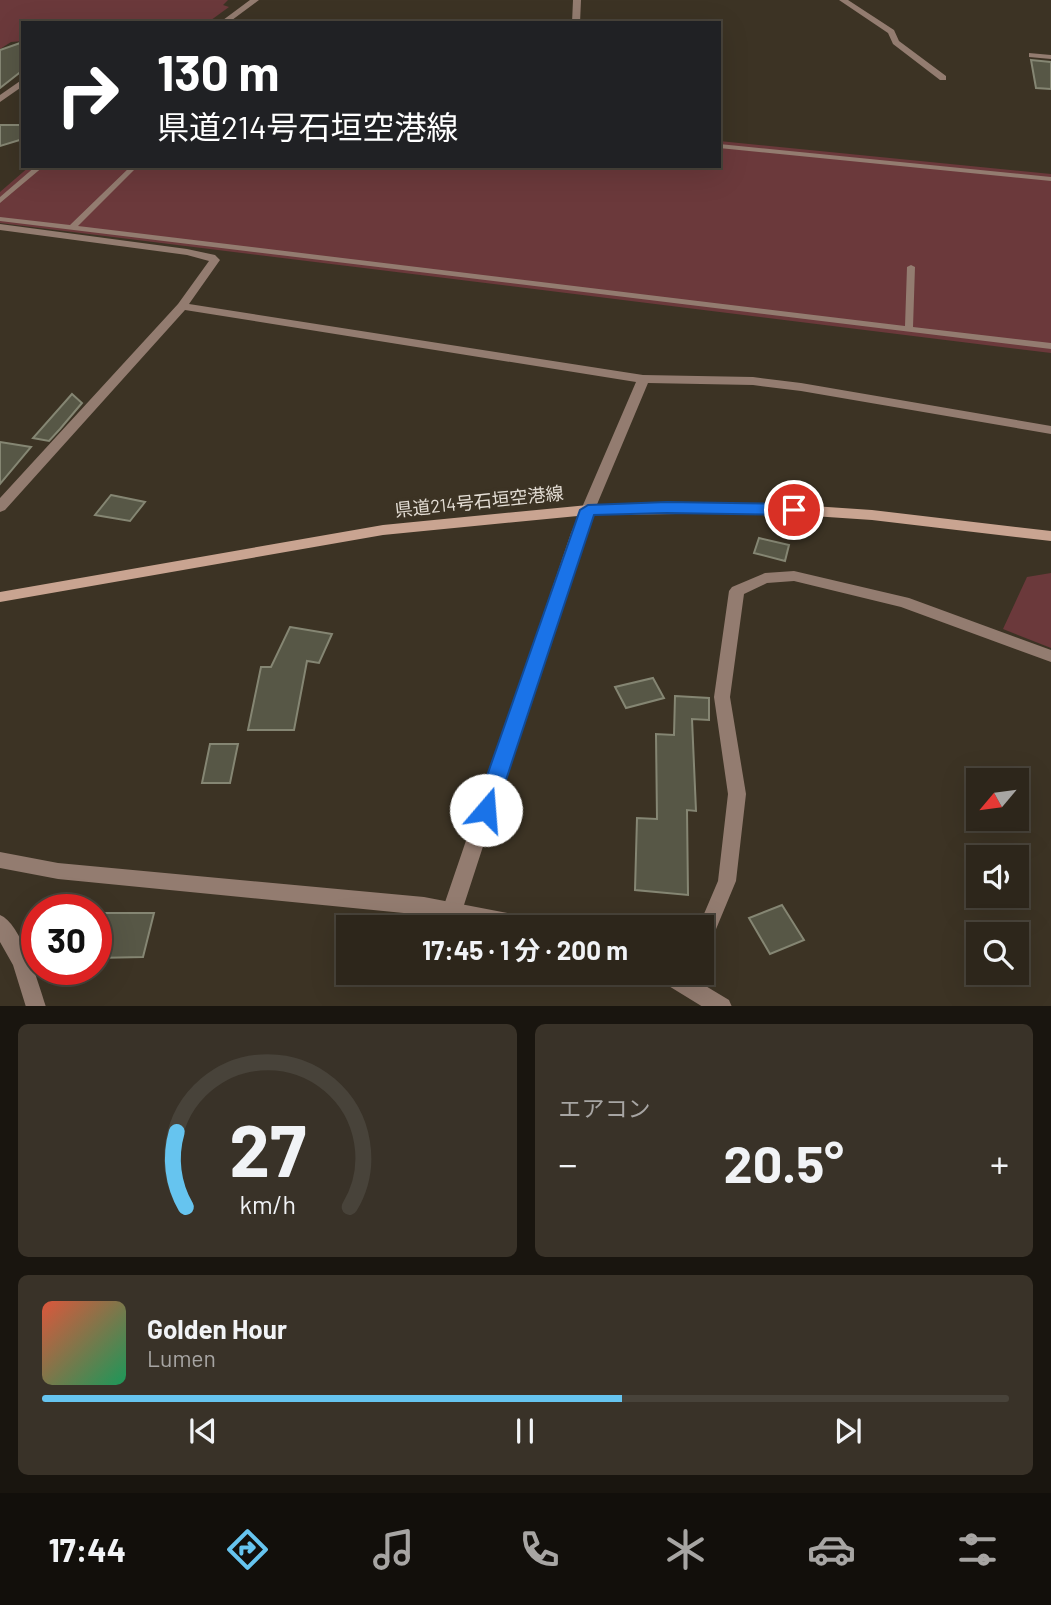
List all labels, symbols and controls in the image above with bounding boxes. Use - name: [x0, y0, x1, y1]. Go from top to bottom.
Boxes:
- text: 130 m: [157, 42, 279, 101]
- icon: right: [42, 49, 133, 140]
- text: 県道214号石垣空港線: [157, 107, 459, 145]
- pin: [764, 480, 824, 540]
- street label: 県道214号石垣空港線: [394, 481, 564, 521]
- icon: arrive: [775, 491, 813, 529]
- north arrow: [966, 768, 1029, 831]
- map controls: [966, 768, 1029, 985]
- position arrow: [449, 773, 523, 847]
- button: sound: [966, 845, 1029, 908]
- speed limit sign: 30: [21, 894, 112, 985]
- button: search: [966, 922, 1029, 985]
- text: 17:45 · 1 分 · 200 m: [422, 934, 628, 965]
- text: エアコン: [559, 1094, 651, 1122]
- text: 27: [229, 1104, 306, 1192]
- text: 20.5°: [724, 1131, 844, 1193]
- text: −: [559, 1140, 578, 1186]
- text: +: [990, 1140, 1009, 1186]
- text: km/h: [239, 1188, 296, 1218]
- text: Golden Hour: [147, 1313, 287, 1344]
- text: Lumen: [147, 1344, 216, 1372]
- icon: previous: [184, 1412, 222, 1450]
- icon: pause: [506, 1412, 544, 1450]
- icon: next: [829, 1412, 867, 1450]
- icon: directions: [223, 1525, 272, 1574]
- icon: music: [369, 1525, 418, 1574]
- icon: phone: [515, 1525, 564, 1574]
- icon: climate: [661, 1525, 710, 1574]
- icon: car: [807, 1525, 856, 1574]
- icon: filters: [953, 1525, 1002, 1574]
- text: 17:44: [49, 1530, 126, 1568]

